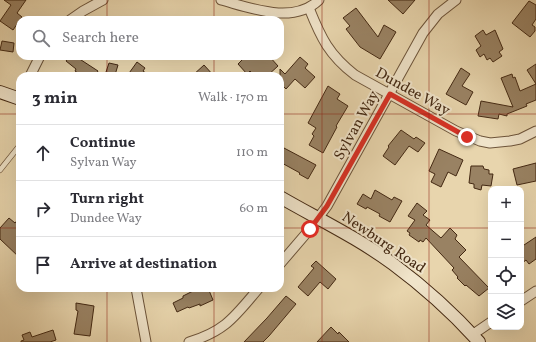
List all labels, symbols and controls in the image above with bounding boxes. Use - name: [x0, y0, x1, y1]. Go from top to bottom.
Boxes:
- search box: [16, 16, 284, 60]
- icon: search: [30, 27, 52, 49]
- text: Search here: [62, 28, 139, 49]
- street label: Dundee Way: [371, 63, 454, 122]
- text: 3 min: [32, 87, 78, 110]
- street label: Sylvan Way: [329, 87, 385, 164]
- text: Walk · 170 m: [198, 89, 268, 107]
- route end: [458, 128, 476, 146]
- text: Continue: [70, 133, 135, 154]
- icon: ahead: [32, 142, 54, 164]
- text: 110 m: [236, 144, 268, 162]
- text: Sylvan Way: [70, 154, 137, 172]
- map controls: [488, 186, 524, 330]
- button: +: [488, 186, 524, 222]
- text: Turn right: [70, 189, 144, 210]
- icon: right: [32, 198, 54, 220]
- text: 60 m: [240, 200, 268, 218]
- street label: Newburg Road: [337, 207, 429, 279]
- text: Dundee Way: [70, 210, 142, 228]
- route start: [301, 220, 319, 238]
- button: −: [488, 222, 524, 258]
- icon: arrive: [32, 254, 54, 276]
- text: Arrive at destination: [70, 254, 217, 275]
- button: locate: [488, 258, 524, 294]
- button: layers: [488, 294, 524, 330]

